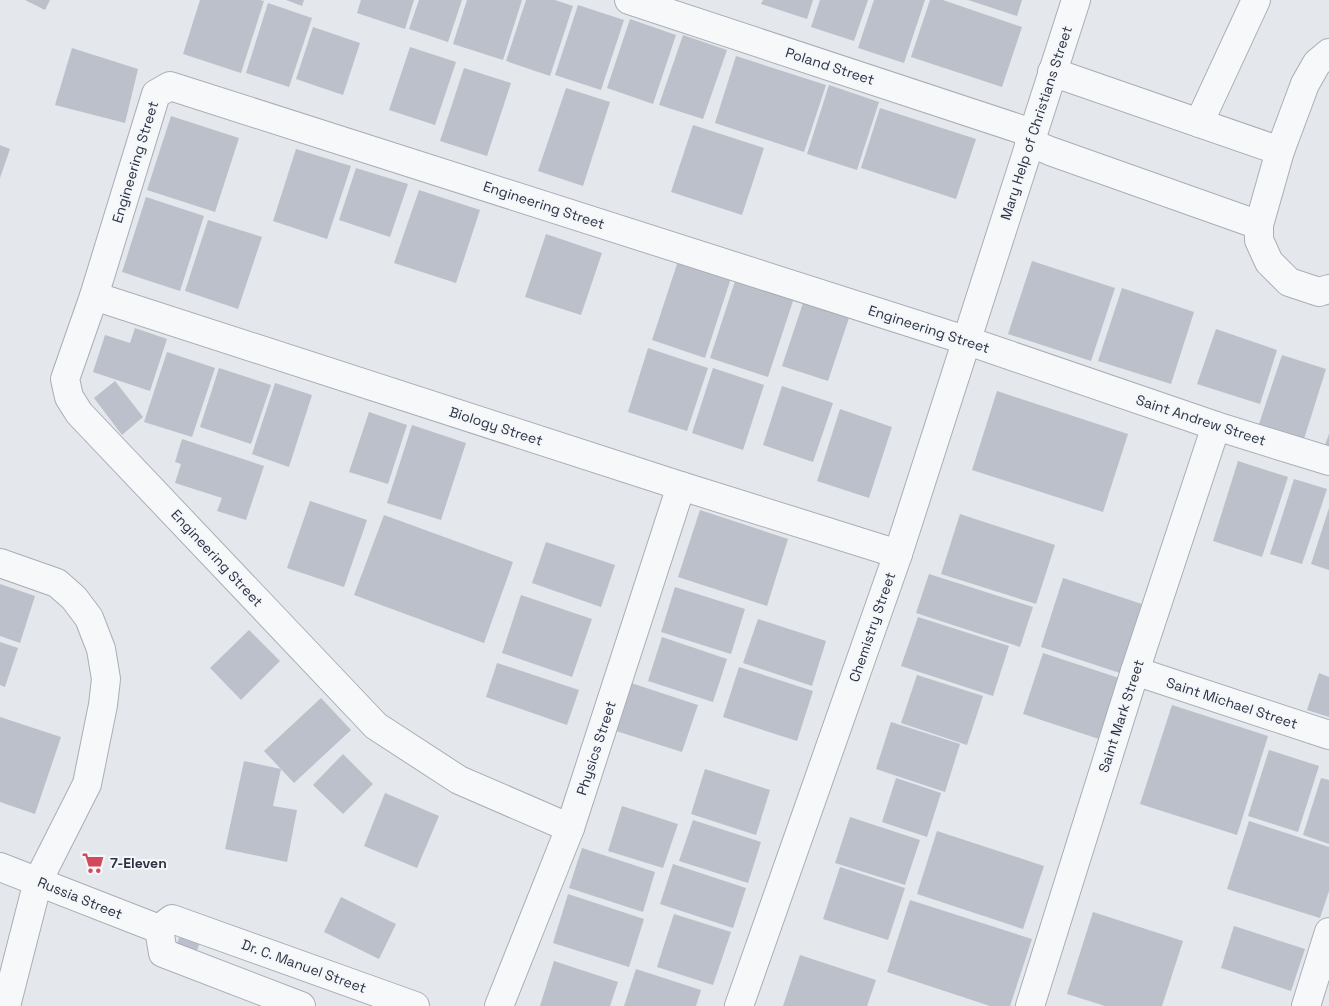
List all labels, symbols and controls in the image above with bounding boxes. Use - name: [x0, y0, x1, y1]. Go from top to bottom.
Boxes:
- street label: Mary Help of Christians Street: [996, 24, 1076, 222]
- street label: Poland Street: [783, 43, 877, 89]
- street label: Engineering Street: [108, 99, 162, 225]
- street label: Engineering Street: [481, 177, 607, 233]
- street label: Engineering Street: [866, 301, 992, 357]
- street label: Saint Andrew Street: [1134, 391, 1268, 449]
- street label: Biology Street: [447, 402, 545, 450]
- street label: Engineering Street: [167, 506, 267, 610]
- street label: Chemistry Street: [845, 570, 899, 684]
- street label: Saint Mark Street: [1094, 657, 1148, 775]
- street label: Saint Michael Street: [1164, 673, 1300, 733]
- street label: Physics Street: [572, 698, 620, 798]
- supermarket icon: 7-Eleven: [80, 850, 106, 876]
- place label: 7-Eleven: [110, 854, 167, 872]
- street label: Russia Street: [35, 873, 125, 923]
- street label: Dr. C. Manuel Street: [239, 935, 369, 997]

